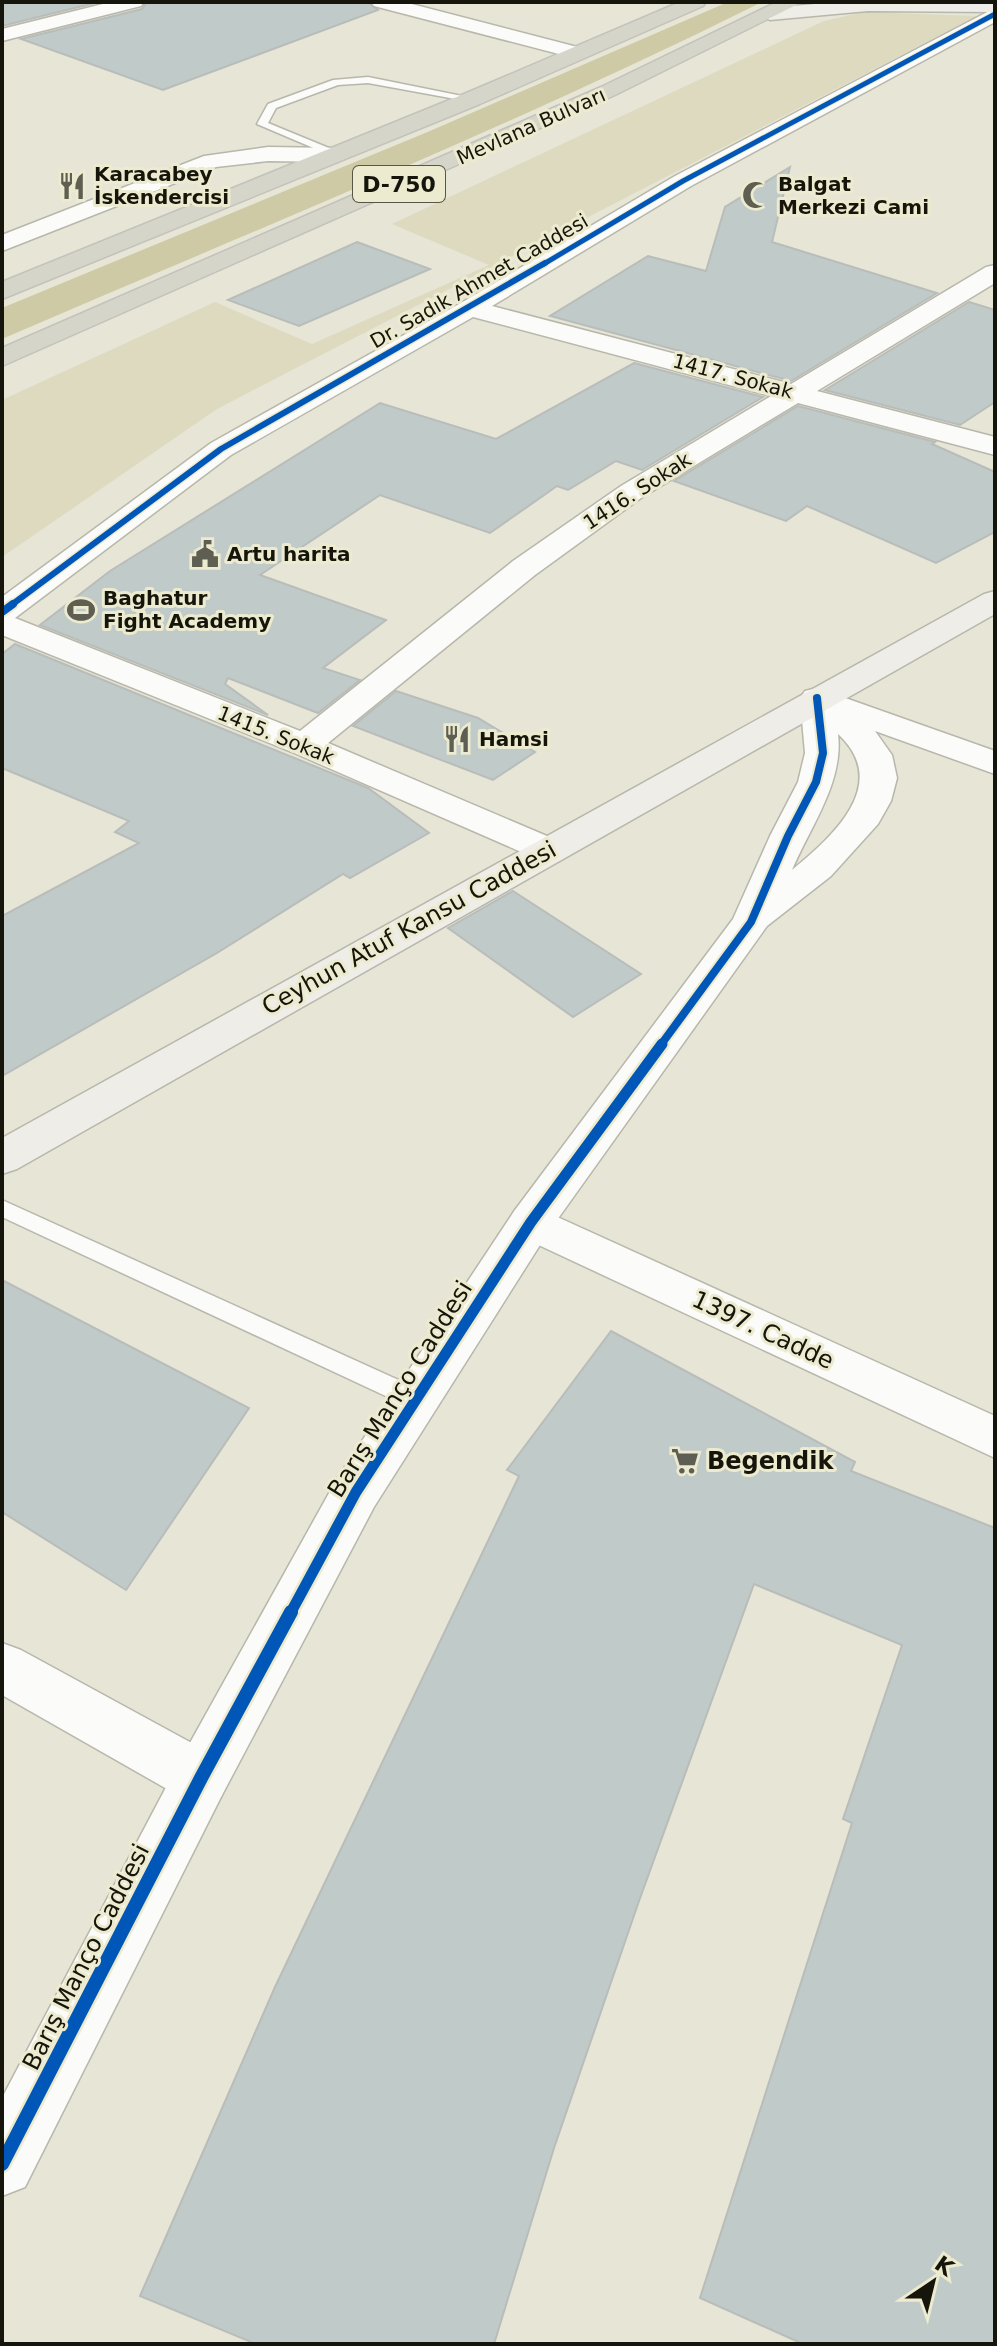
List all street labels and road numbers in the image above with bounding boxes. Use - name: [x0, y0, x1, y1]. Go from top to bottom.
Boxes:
- street label: Mevlana Bulvarı: [453, 82, 609, 170]
- road number: D-750: [353, 166, 445, 202]
- street label: Dr. Sadık Ahmet Caddesi: [366, 209, 592, 353]
- street label: 1417. Sokak: [670, 348, 796, 404]
- street label: 1416. Sokak: [579, 447, 696, 535]
- street label: 1415. Sokak: [214, 701, 338, 769]
- street label: Ceyhun Atuf Kansu Caddesi: [257, 835, 561, 1021]
- street label: Barış Manço Caddesi: [322, 1276, 478, 1502]
- street label: 1397. Cadde: [688, 1285, 838, 1375]
- street label: Barış Manço Caddesi: [17, 1839, 155, 2075]

